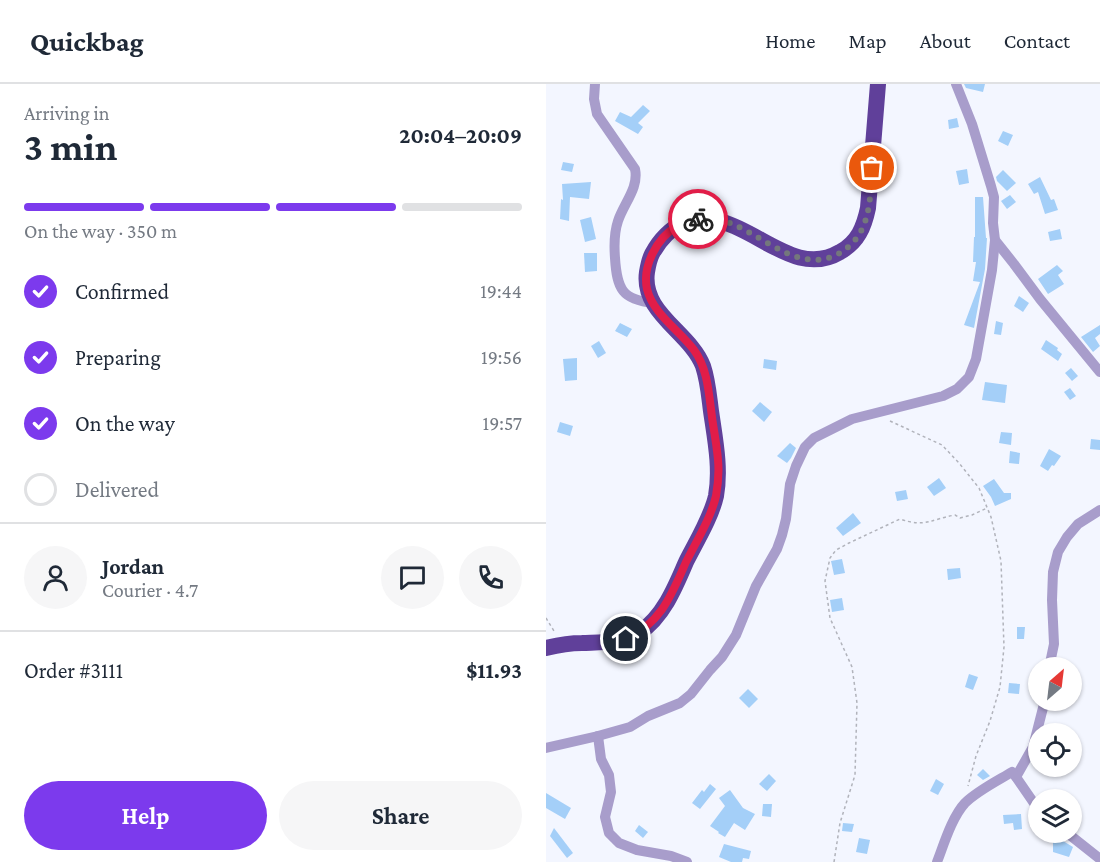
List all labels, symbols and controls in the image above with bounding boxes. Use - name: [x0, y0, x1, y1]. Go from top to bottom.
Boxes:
- text: Quickbag: [30, 26, 144, 57]
- text: Home: [765, 29, 815, 53]
- text: Map: [848, 29, 887, 53]
- text: About: [920, 29, 971, 53]
- text: Contact: [1004, 29, 1070, 53]
- text: Arriving in: [24, 102, 109, 124]
- text: 20:04–20:09: [399, 123, 522, 148]
- text: 3 min: [24, 125, 117, 168]
- pin: [846, 142, 897, 193]
- icon: bag: [855, 151, 888, 184]
- courier: [668, 189, 728, 249]
- icon: bike: [682, 203, 715, 236]
- text: On the way · 350 m: [24, 220, 177, 242]
- icon: check: [24, 275, 57, 308]
- text: Confirmed: [75, 279, 169, 304]
- text: 19:44: [480, 280, 522, 302]
- icon: check: [24, 341, 57, 374]
- text: Preparing: [75, 345, 161, 370]
- text: 19:56: [481, 346, 522, 368]
- icon: check: [24, 407, 57, 440]
- text: On the way: [75, 411, 175, 436]
- text: 19:57: [483, 412, 522, 434]
- text: Delivered: [75, 477, 159, 502]
- button: person: [24, 546, 87, 609]
- button: chat: [381, 546, 444, 609]
- button: phone: [459, 546, 522, 609]
- text: Jordan: [102, 554, 164, 579]
- text: Courier · 4.7: [102, 579, 198, 601]
- pin: [600, 613, 651, 664]
- icon: home: [609, 622, 642, 655]
- north arrow: [1028, 657, 1082, 711]
- map controls: [1028, 657, 1082, 843]
- text: Order #3111: [24, 658, 123, 683]
- text: $11.93: [466, 658, 522, 683]
- button: locate: [1028, 723, 1082, 777]
- button: Help: [24, 781, 267, 850]
- button: Share: [279, 781, 522, 850]
- button: layers: [1028, 789, 1082, 843]

